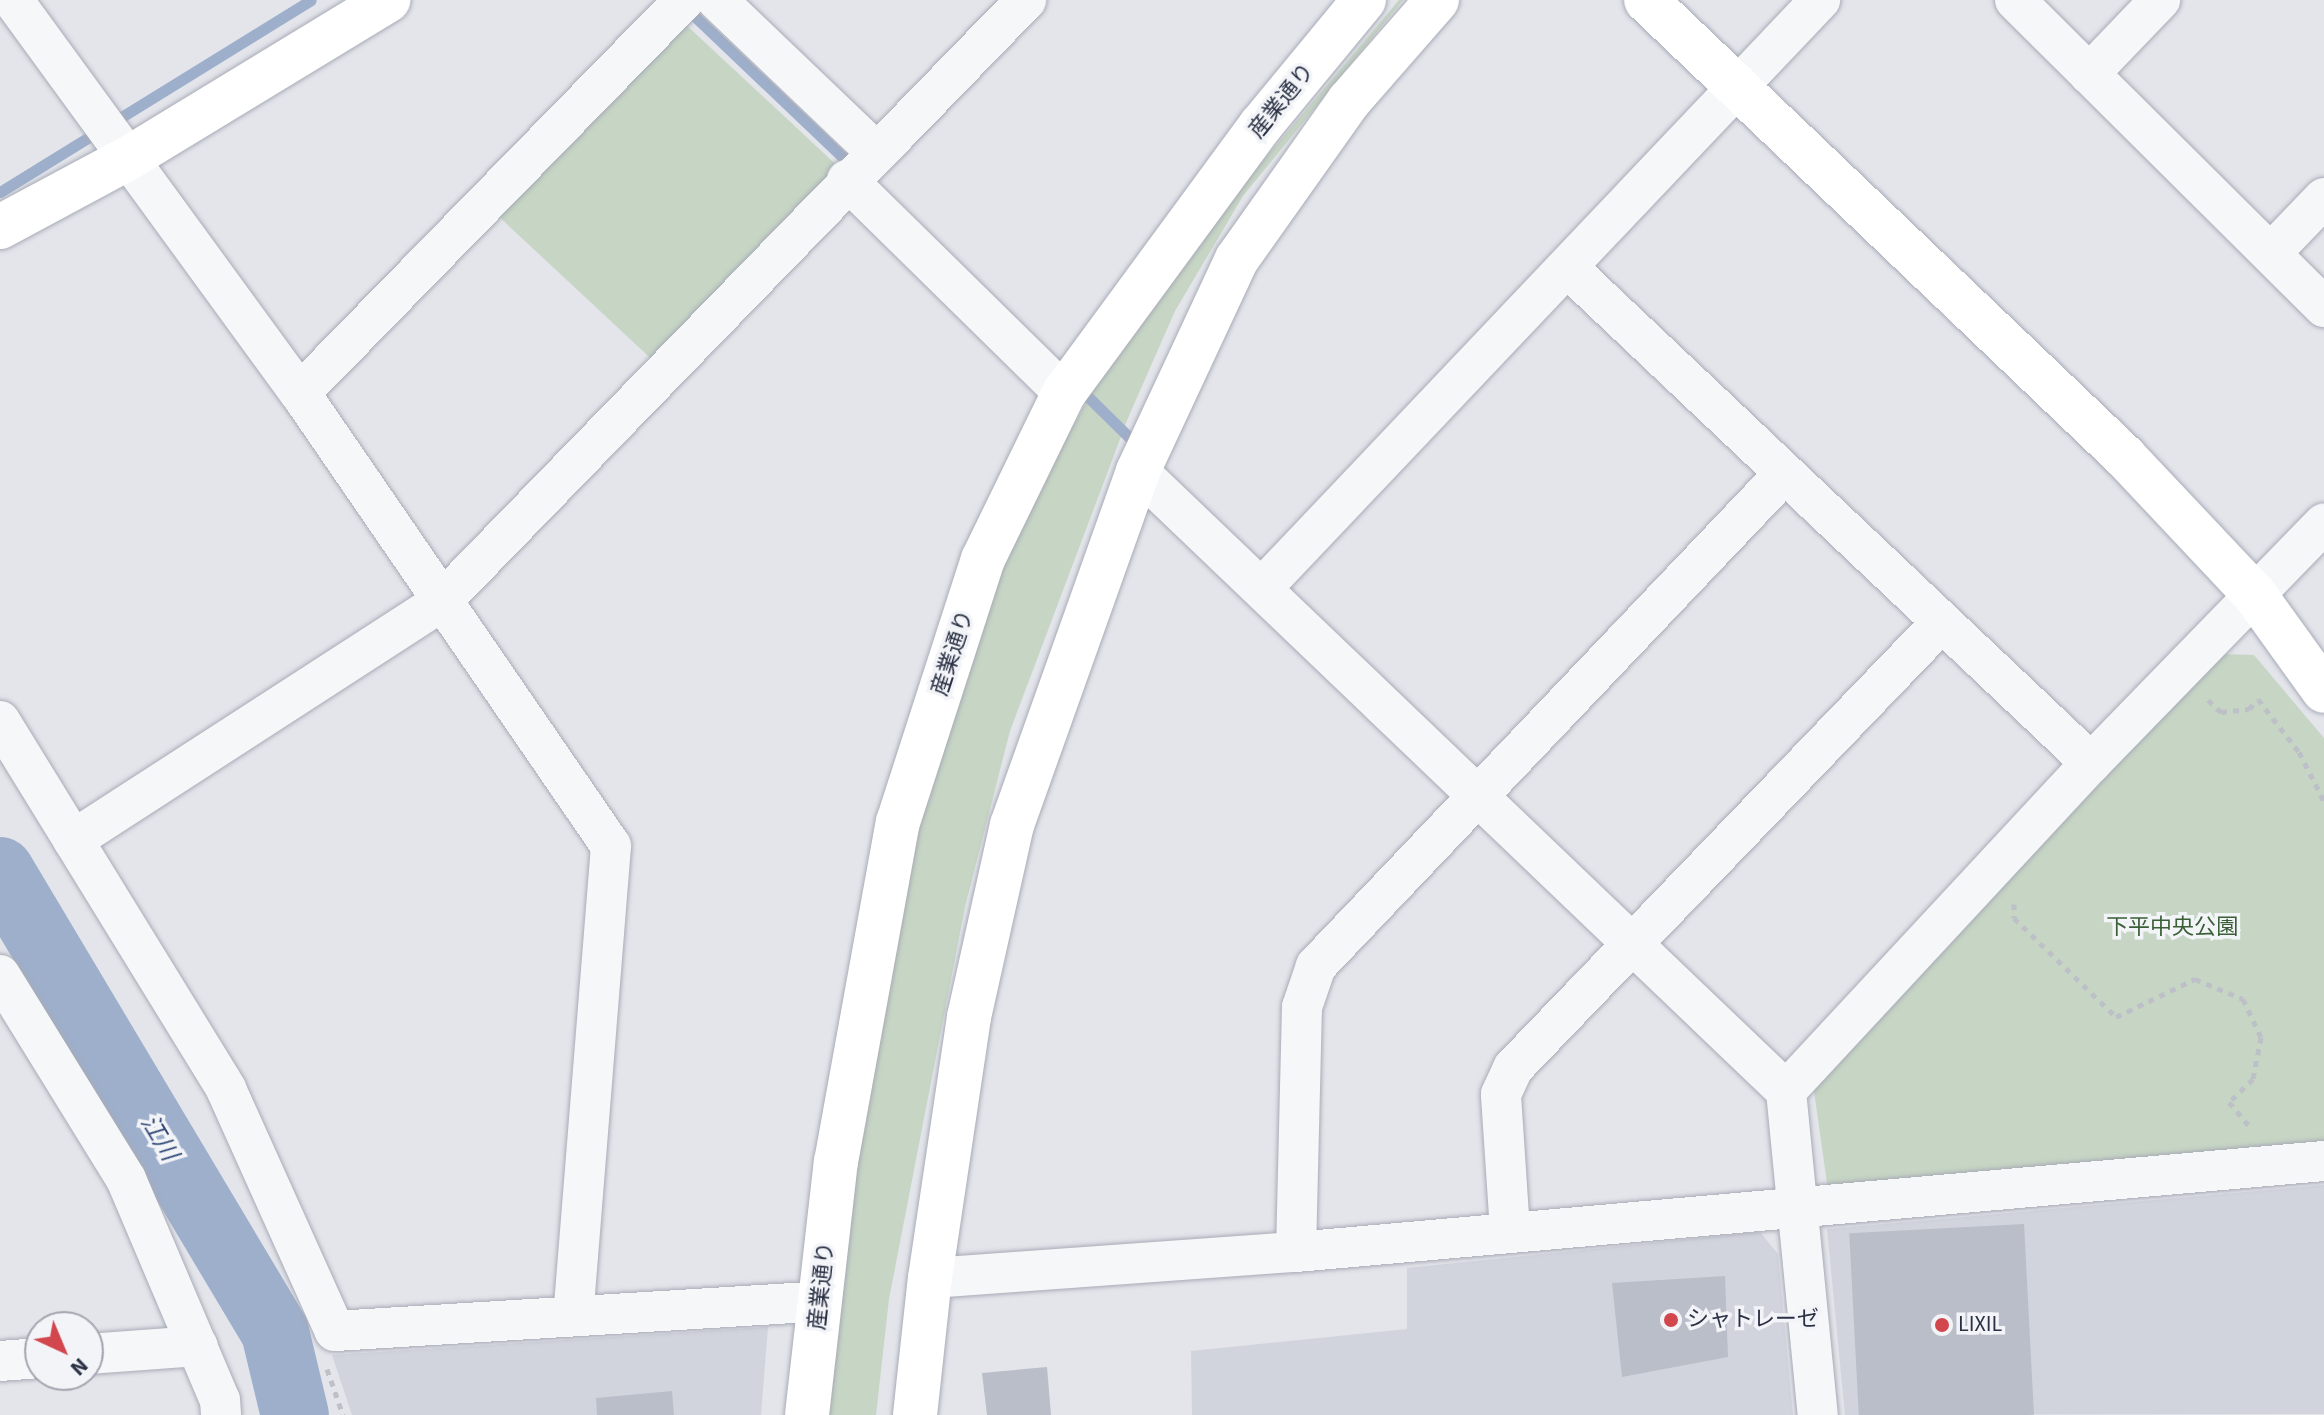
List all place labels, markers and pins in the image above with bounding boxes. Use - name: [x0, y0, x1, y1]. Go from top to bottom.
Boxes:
- place label: シャトレーゼ: [1687, 1307, 1819, 1333]
- marker: シャトレーゼ: [1662, 1311, 1680, 1329]
- place label: LIXIL: [1958, 1312, 2002, 1338]
- marker: LIXIL: [1933, 1316, 1951, 1334]

